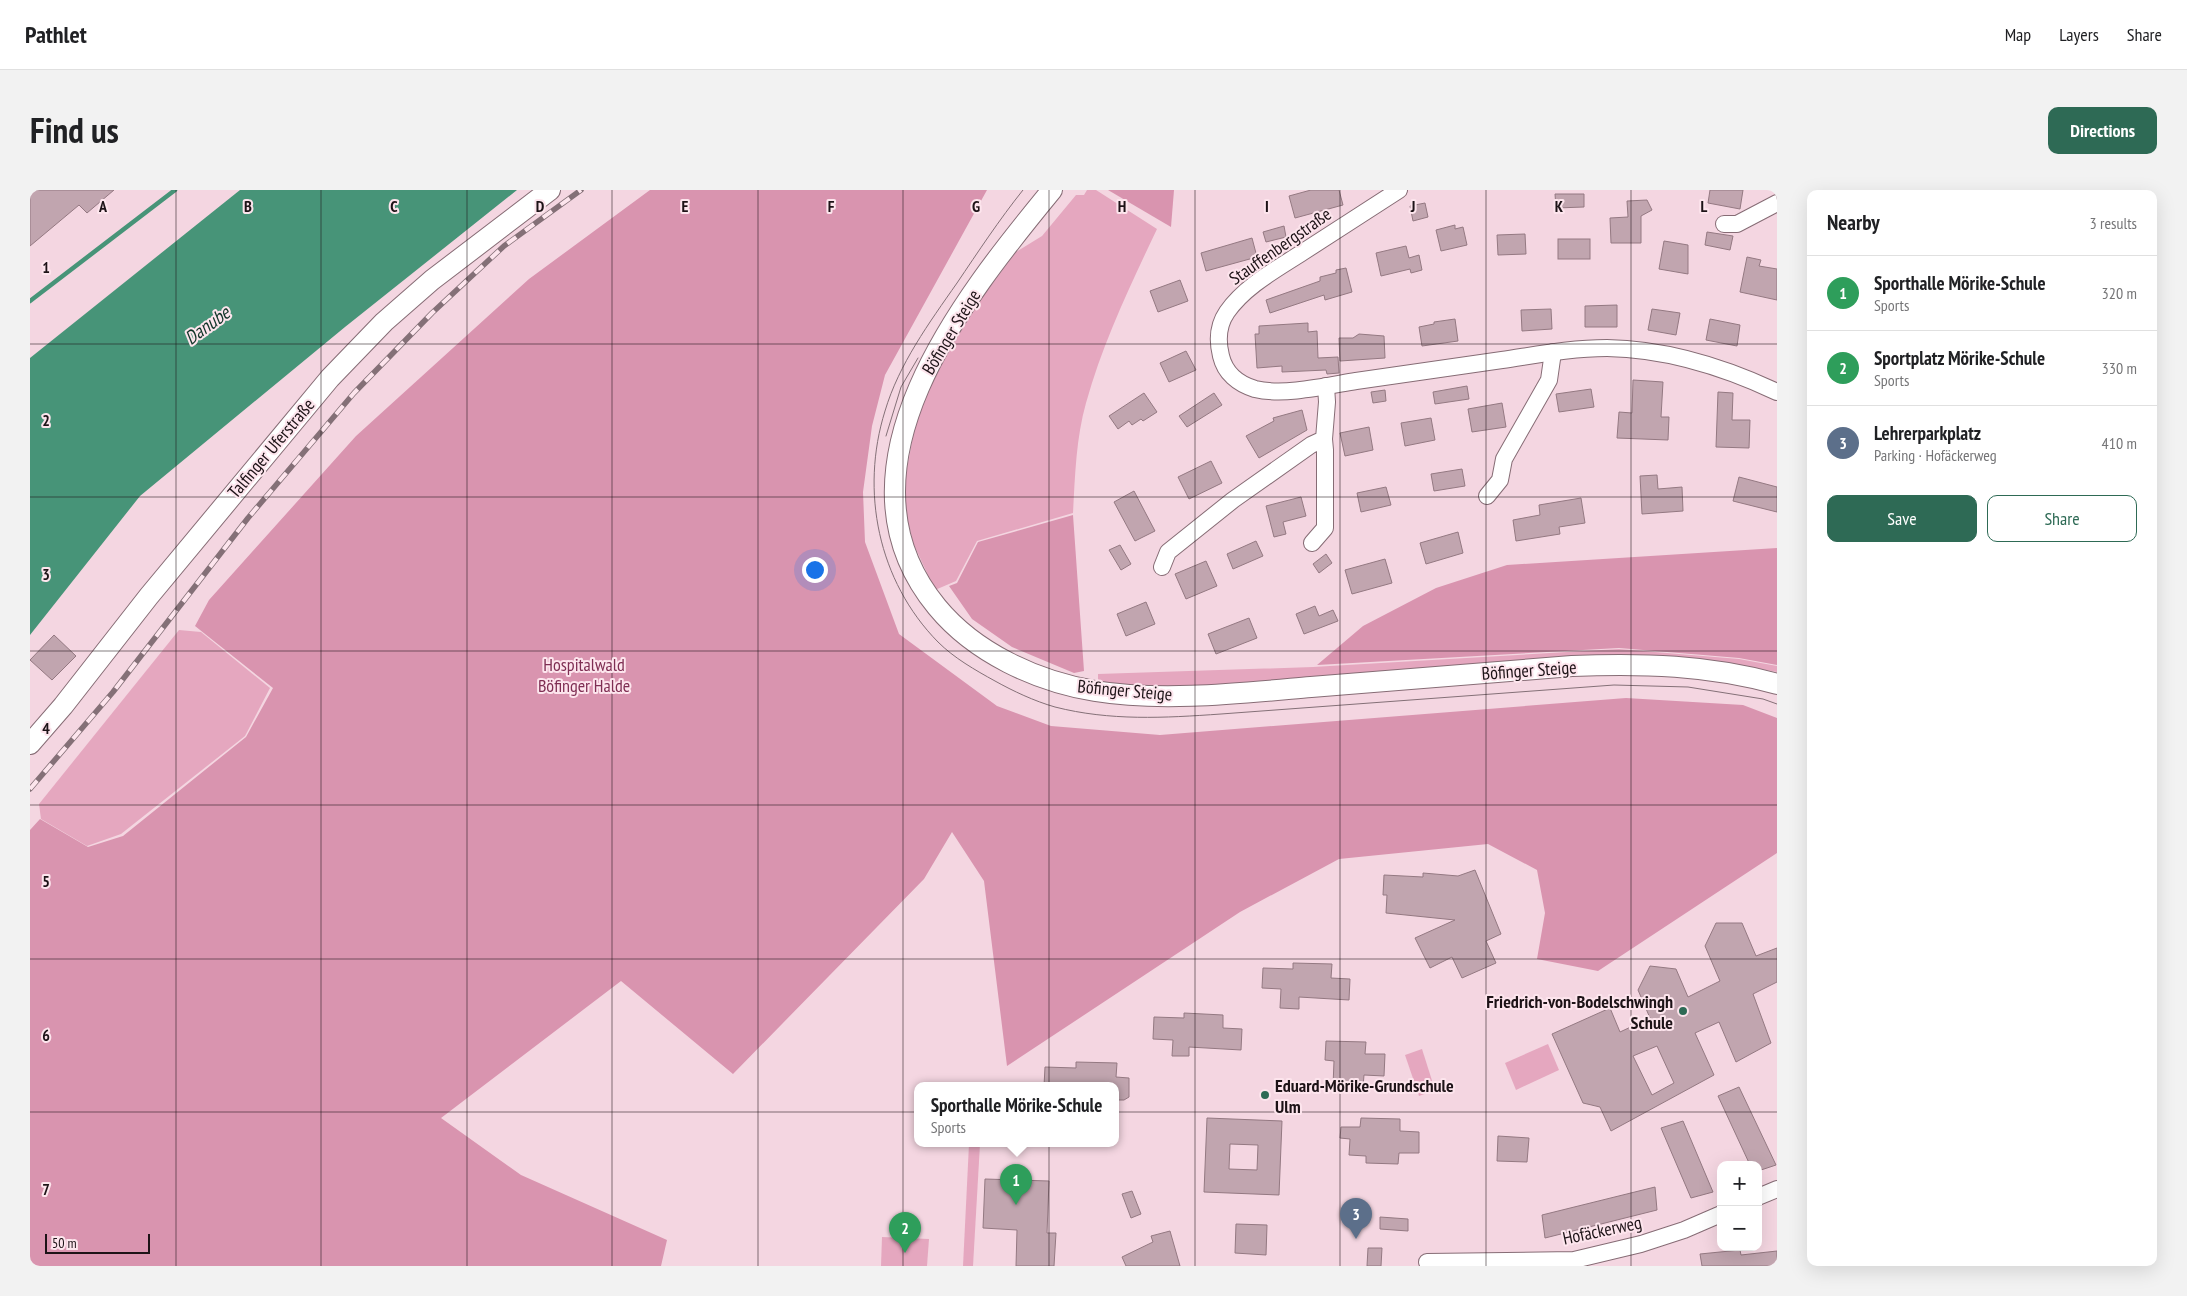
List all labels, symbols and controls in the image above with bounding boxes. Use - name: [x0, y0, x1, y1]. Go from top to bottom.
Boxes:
- text: Pathlet: [25, 19, 87, 50]
- text: Map: [2005, 23, 2031, 46]
- text: Layers: [2059, 23, 2099, 46]
- text: Share: [2127, 23, 2162, 46]
- text: Find us: [30, 107, 119, 153]
- button: Directions: [2048, 107, 2157, 154]
- text: A: [98, 196, 108, 216]
- text: B: [244, 196, 252, 216]
- text: C: [390, 196, 398, 216]
- text: D: [536, 196, 545, 216]
- text: E: [682, 196, 689, 216]
- text: F: [828, 196, 835, 216]
- text: G: [972, 196, 980, 216]
- text: H: [1118, 196, 1126, 216]
- text: I: [1265, 196, 1269, 216]
- text: J: [1410, 196, 1415, 216]
- text: K: [1555, 196, 1564, 216]
- text: L: [1701, 196, 1708, 216]
- street label: Stauffenbergstraße: [1224, 202, 1336, 290]
- text: Nearby: [1827, 209, 1880, 236]
- text: 3 results: [2090, 213, 2137, 233]
- text: 1: [42, 257, 50, 277]
- text: Sporthalle Mörike-Schule: [1874, 271, 2046, 295]
- text: 1: [1839, 283, 1847, 303]
- text: 320 m: [2102, 283, 2137, 303]
- street label: Böfinger Steige: [917, 285, 985, 379]
- text: Sports: [1874, 295, 1909, 315]
- water label: Danube: [180, 300, 235, 349]
- text: Sportplatz Mörike-Schule: [1874, 346, 2045, 370]
- text: 2: [1839, 358, 1847, 378]
- text: 330 m: [2102, 358, 2137, 378]
- text: Sports: [1874, 370, 1909, 390]
- street label: Talfinger Uferstraße: [223, 393, 319, 503]
- text: 2: [42, 410, 50, 430]
- text: Lehrerparkplatz: [1874, 421, 1981, 445]
- text: 3: [1839, 433, 1847, 453]
- text: 410 m: [2102, 433, 2137, 453]
- text: Parking · Hofäckerweg: [1874, 445, 1997, 465]
- button: Save: [1827, 495, 1977, 542]
- button: Share: [1987, 495, 2137, 542]
- your location: [802, 557, 828, 583]
- text: 3: [42, 564, 50, 584]
- park label: Hospitalwald Böfinger Halde: [538, 653, 630, 697]
- street label: Böfinger Steige: [1481, 655, 1577, 685]
- street label: Böfinger Steige: [1077, 674, 1173, 706]
- text: 4: [42, 718, 50, 738]
- text: 5: [42, 871, 50, 891]
- place label: Friedrich-von-Bodelschwingh Schule: [1486, 990, 1673, 1034]
- marker: Friedrich-von-Bodelschwingh Schule: [1677, 1005, 1689, 1017]
- text: 6: [42, 1025, 50, 1045]
- place label: Eduard-Mörike-Grundschule Ulm: [1275, 1074, 1454, 1118]
- popup: [914, 1082, 1119, 1147]
- marker: Eduard-Mörike-Grundschule Ulm: [1259, 1089, 1271, 1101]
- text: Sporthalle Mörike-Schule: [931, 1093, 1102, 1117]
- text: Sports: [931, 1117, 966, 1137]
- map controls: [1717, 1161, 1762, 1251]
- button: +: [1717, 1161, 1762, 1206]
- pin: 1: [1000, 1164, 1032, 1205]
- text: 7: [42, 1179, 50, 1199]
- pin: 3: [1340, 1198, 1372, 1239]
- button: −: [1717, 1206, 1762, 1251]
- street label: Hofäckerweg: [1560, 1210, 1644, 1250]
- pin: 2: [889, 1212, 921, 1253]
- scale bar: [45, 1231, 150, 1254]
- text: 50 m: [52, 1234, 77, 1252]

